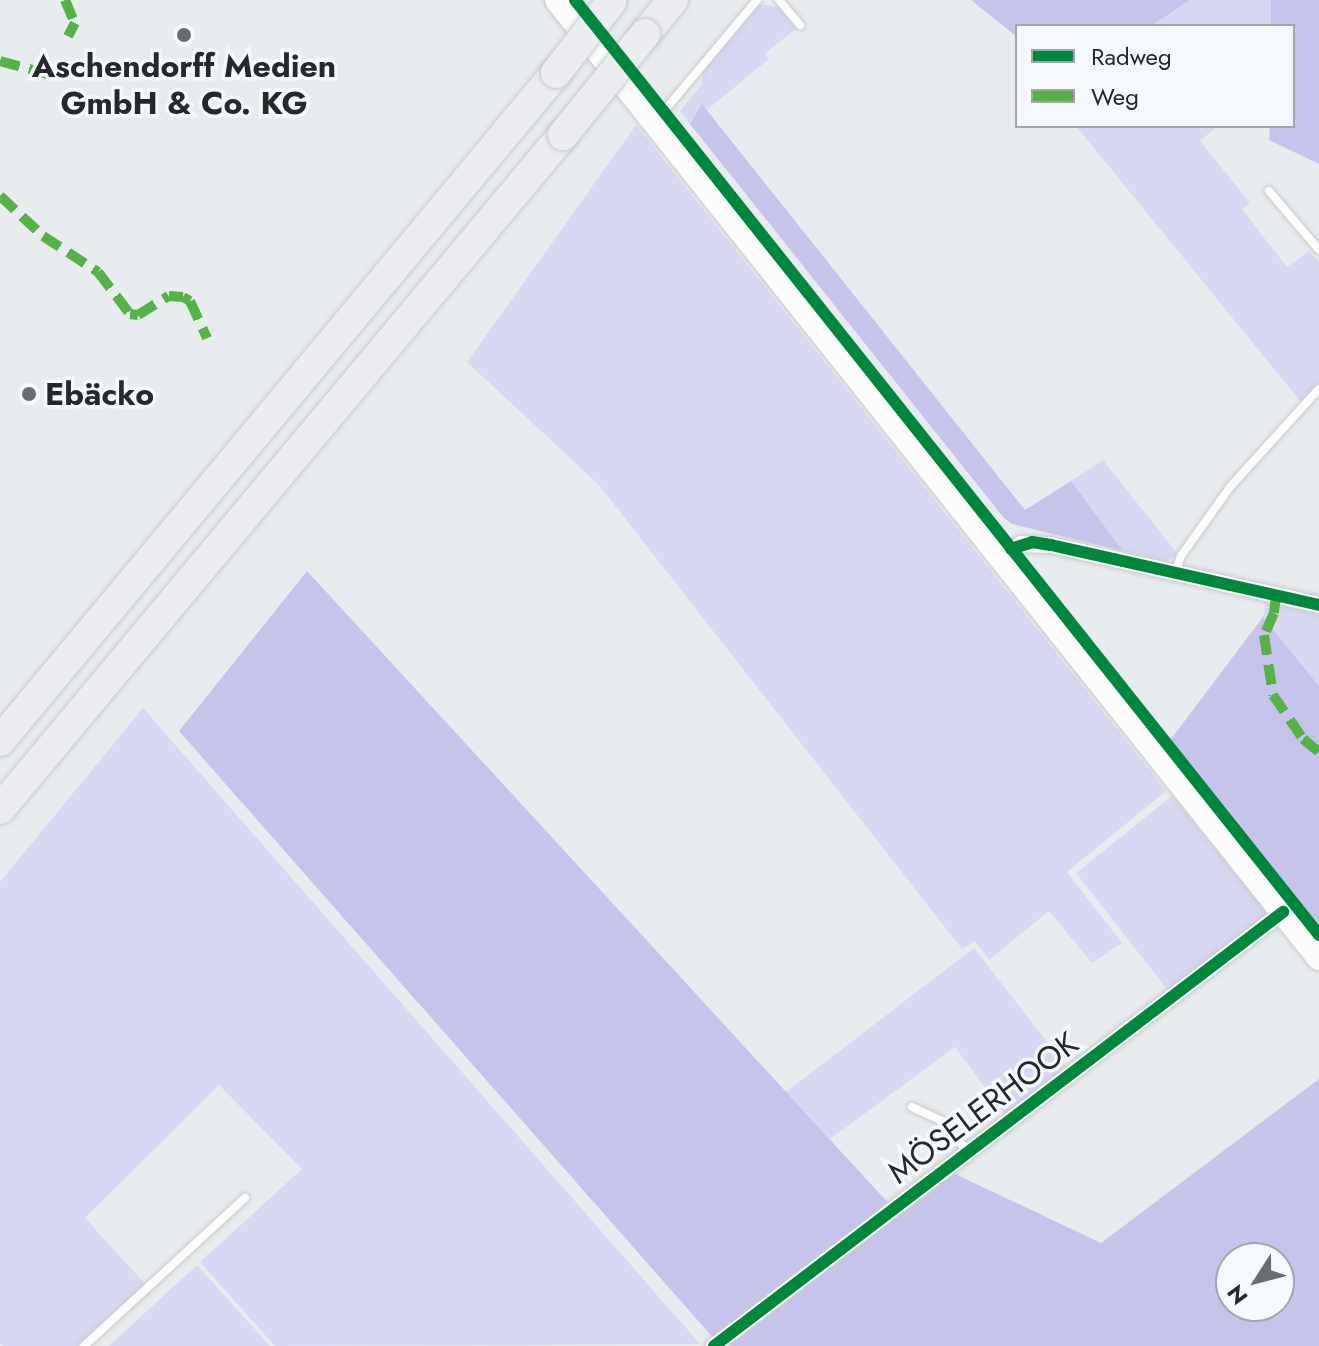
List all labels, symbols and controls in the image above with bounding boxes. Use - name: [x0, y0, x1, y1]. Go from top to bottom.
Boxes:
- legend: [1015, 24, 1295, 128]
- marker: Aschendorff Medien GmbH & Co. KG: [175, 26, 193, 44]
- text: Radweg: [1091, 39, 1172, 74]
- place label: Aschendorff Medien GmbH & Co. KG: [32, 48, 336, 123]
- text: Weg: [1091, 79, 1139, 114]
- place label: Ebäcko: [45, 375, 154, 413]
- marker: Ebäcko: [20, 385, 38, 403]
- street label: MÖSELERHOOK: [880, 1024, 1086, 1192]
- north arrow: [1215, 1242, 1295, 1322]
- text: N: [1219, 1278, 1255, 1311]

